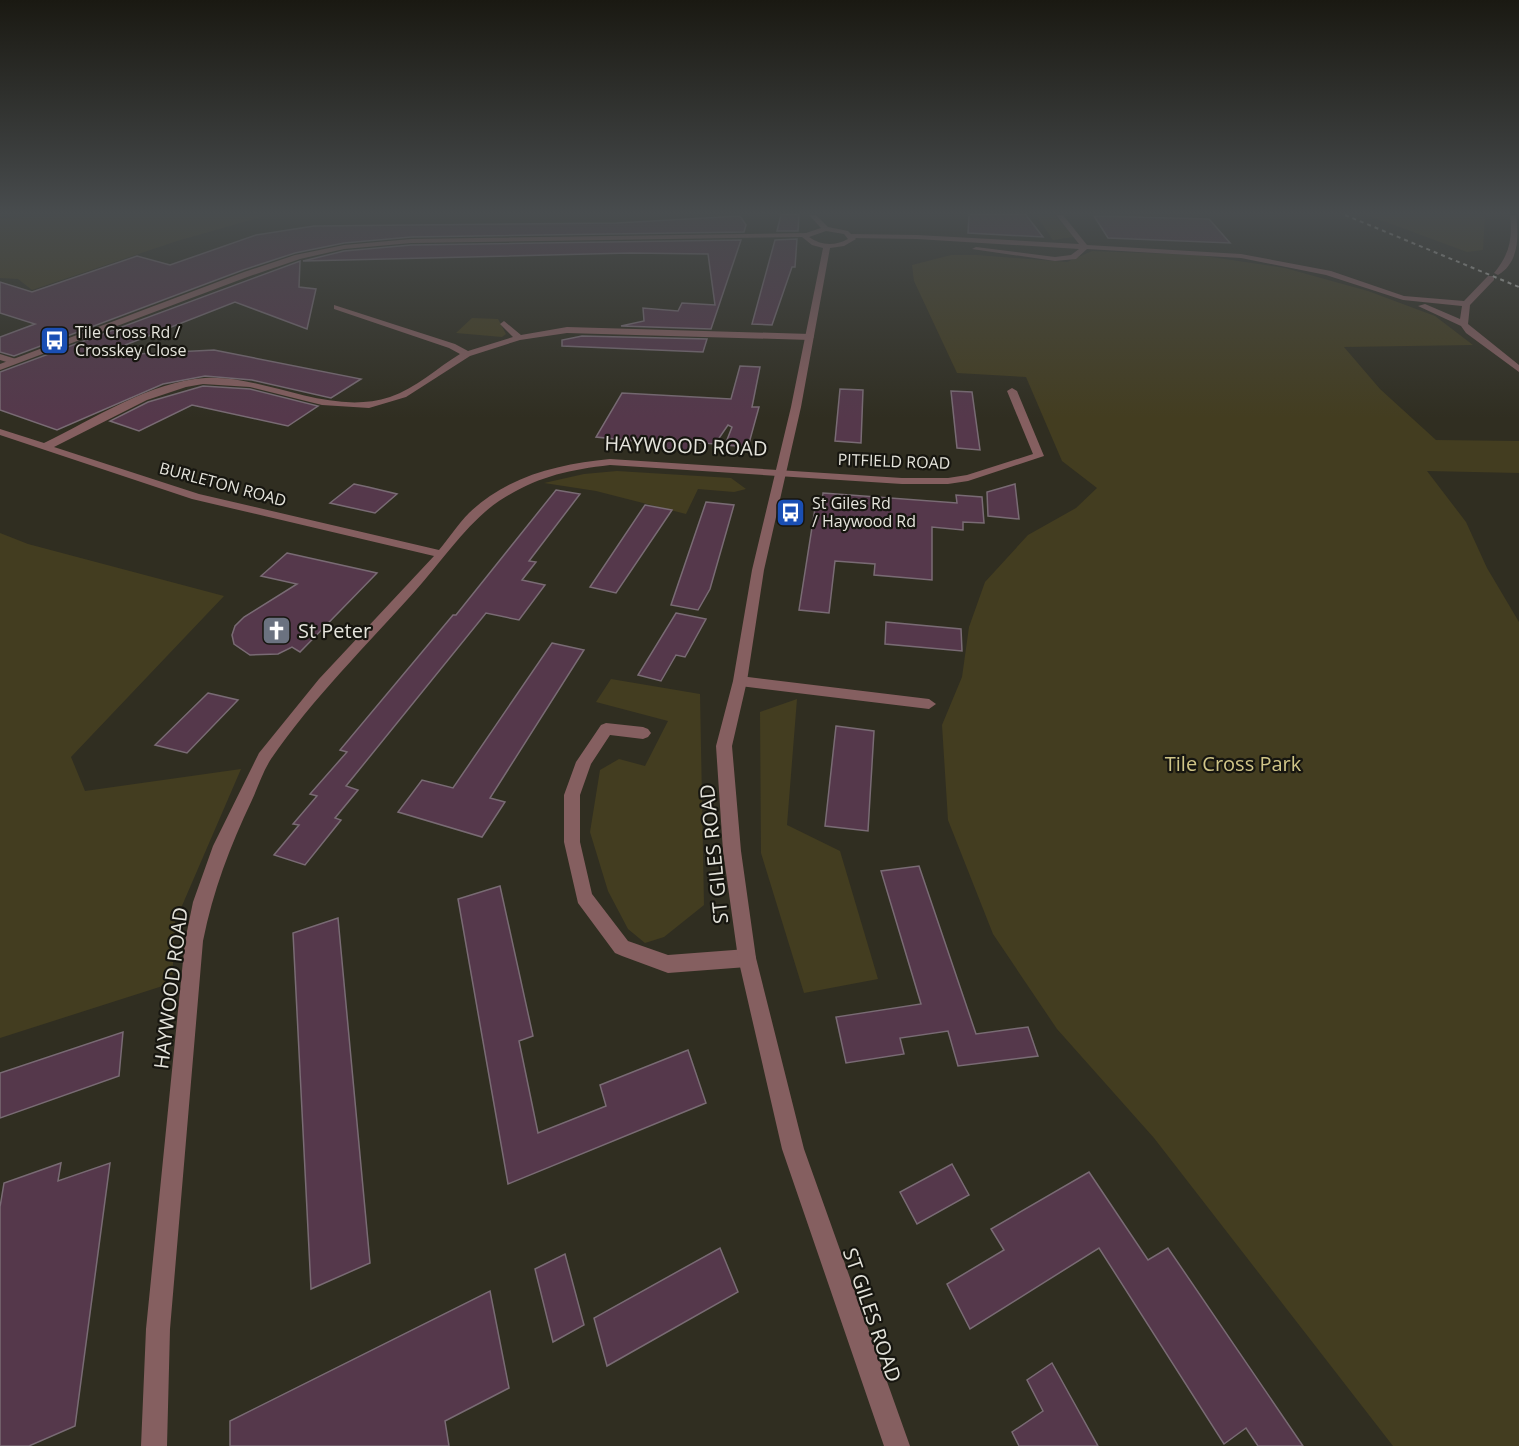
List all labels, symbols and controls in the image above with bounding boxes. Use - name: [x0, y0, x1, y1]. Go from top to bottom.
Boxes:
- place label: Tile Cross Rd / Crosskey Close: [75, 321, 186, 361]
- bus stop icon: Tile Cross Rd / Crosskey Close: [38, 325, 70, 357]
- street label: HAYWOOD ROAD: [604, 429, 768, 462]
- street label: PITFIELD ROAD: [837, 448, 951, 474]
- street label: BURLETON ROAD: [157, 456, 289, 512]
- place label: St Giles Rd / Haywood Rd: [812, 492, 916, 532]
- bus stop icon: St Giles Rd / Haywood Rd: [775, 496, 807, 528]
- church icon: St Peter: [261, 615, 293, 647]
- place label: St Peter: [298, 617, 371, 644]
- park label: Tile Cross Park: [1165, 750, 1302, 777]
- street label: ST GILES ROAD: [693, 783, 734, 925]
- street label: HAYWOOD ROAD: [147, 905, 194, 1070]
- street label: ST GILES ROAD: [837, 1244, 908, 1385]

